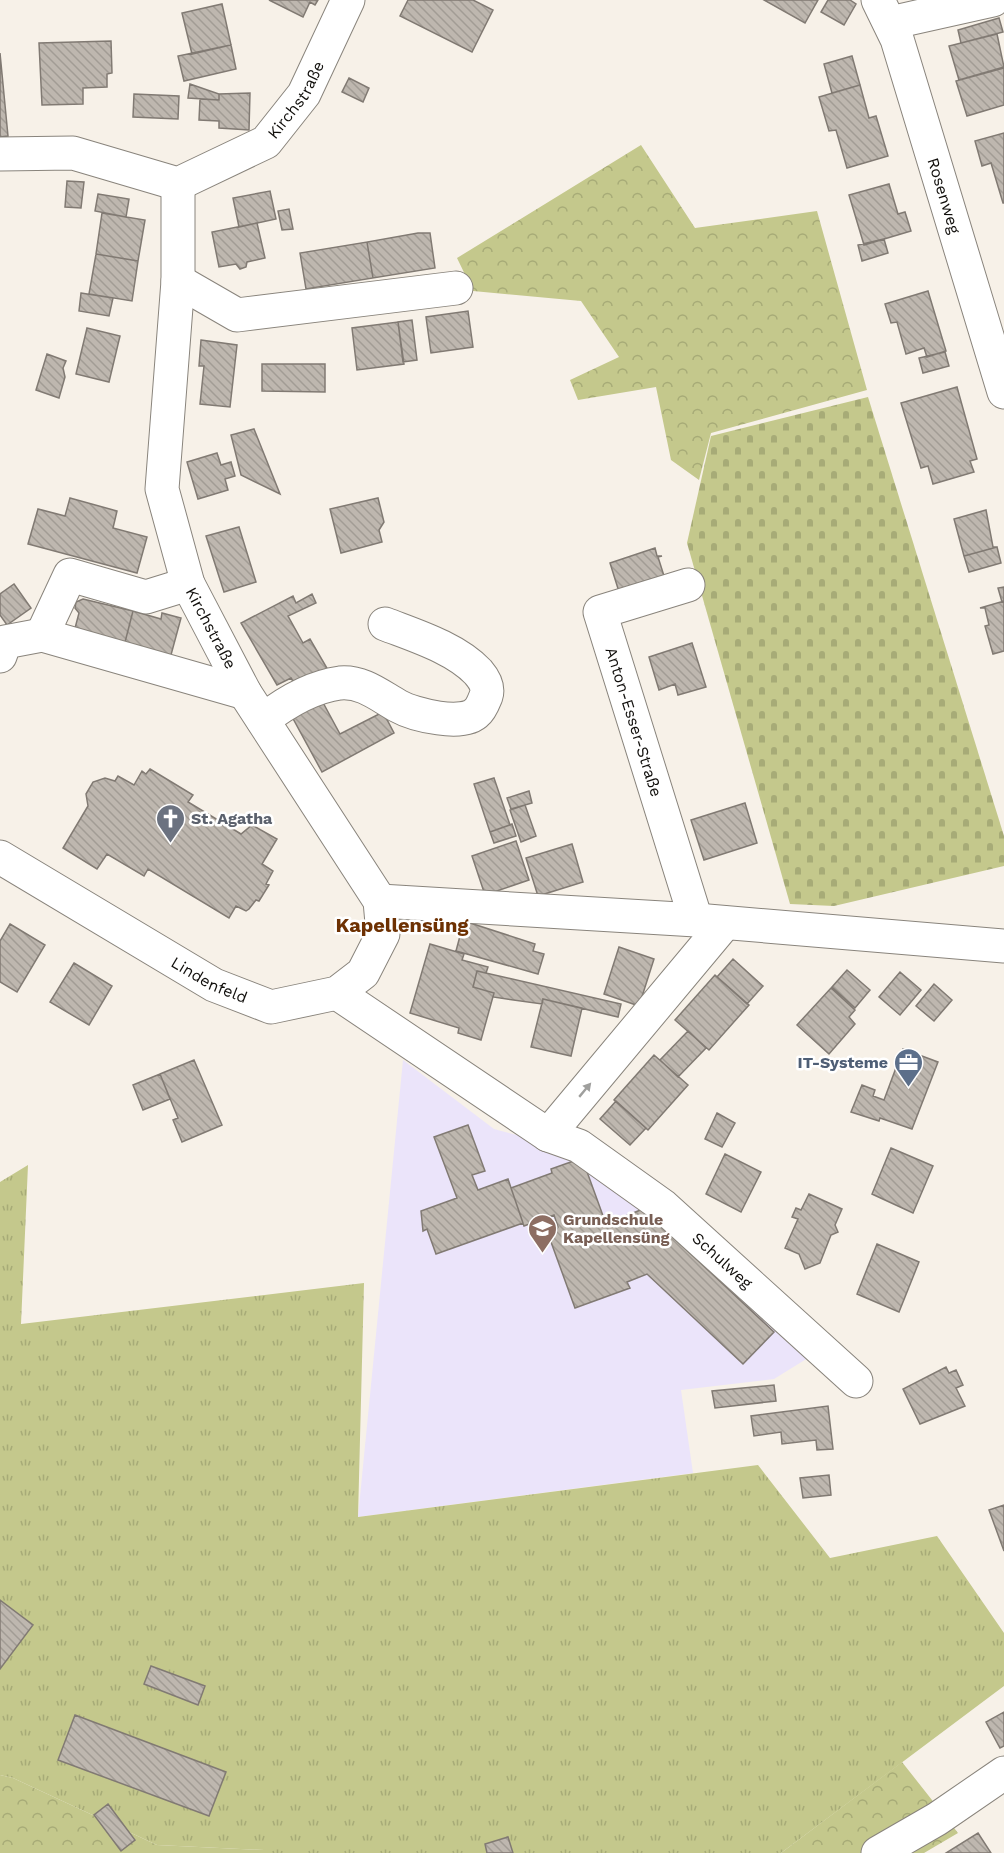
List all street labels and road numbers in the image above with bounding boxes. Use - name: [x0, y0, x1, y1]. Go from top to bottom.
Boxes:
- street label: Kirchstraße: [263, 58, 328, 142]
- street label: Rosenweg: [924, 155, 965, 236]
- street label: Kirchstraße: [182, 584, 240, 672]
- street label: Anton-Esser-Straße: [602, 645, 666, 799]
- street label: Lindenfeld: [168, 952, 250, 1007]
- street label: Schulweg: [689, 1228, 757, 1292]

